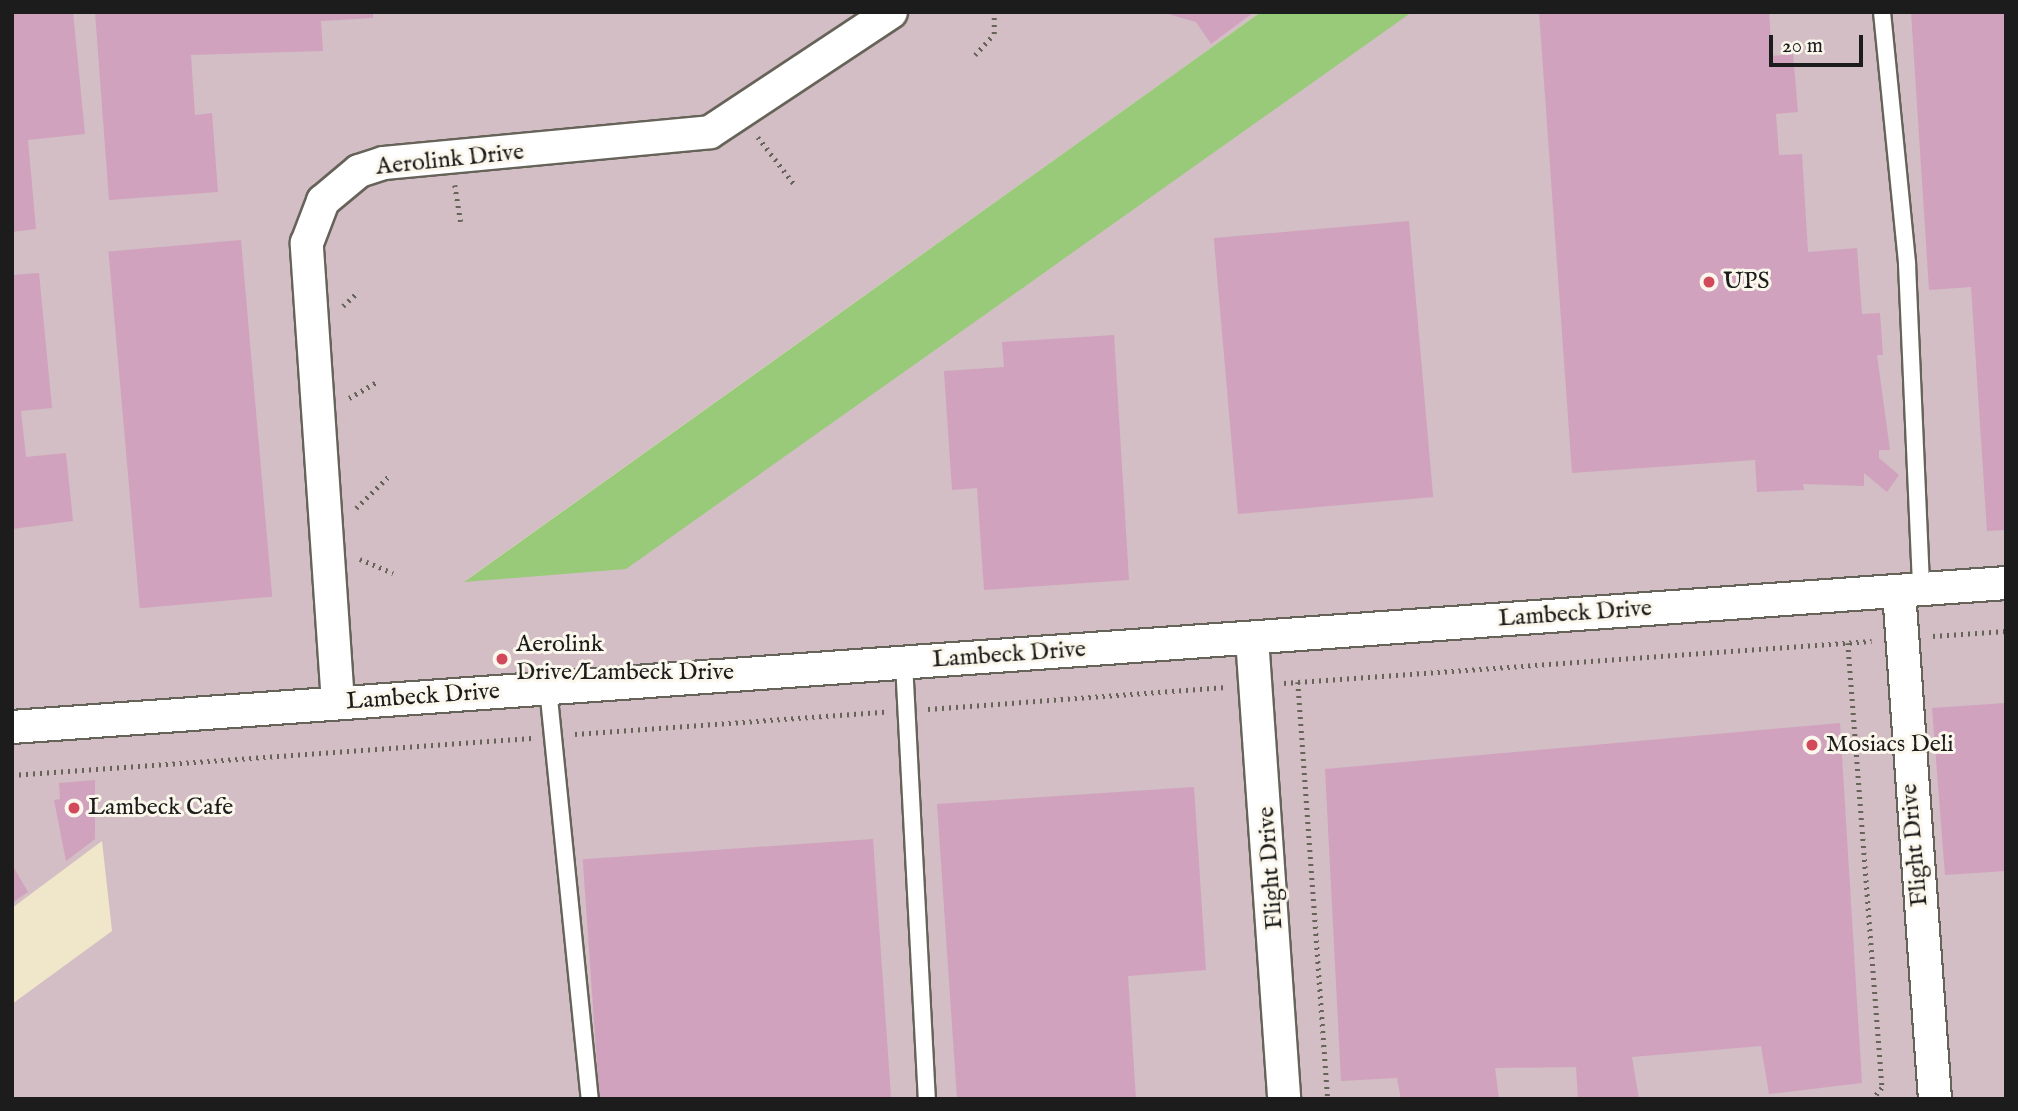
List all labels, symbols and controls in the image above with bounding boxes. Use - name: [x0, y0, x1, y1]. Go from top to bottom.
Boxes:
- scale bar: [1773, 21, 1868, 65]
- text: 20 m: [1782, 33, 1823, 60]
- street label: Aerolink Drive: [375, 138, 525, 182]
- place label: UPS: [1723, 268, 1770, 296]
- marker: UPS: [1701, 274, 1717, 290]
- street label: Lambeck Drive: [1497, 594, 1653, 634]
- place label: Aerolink Drive/Lambeck Drive: [516, 631, 734, 687]
- street label: Lambeck Drive: [931, 635, 1087, 675]
- marker: Aerolink Drive/Lambeck Drive: [494, 651, 510, 667]
- street label: Lambeck Drive: [345, 677, 501, 717]
- place label: Mosiacs Deli: [1826, 731, 1954, 759]
- marker: Mosiacs Deli: [1804, 737, 1820, 753]
- street label: Flight Drive: [1895, 782, 1935, 908]
- place label: Lambeck Cafe: [88, 794, 233, 822]
- marker: Lambeck Cafe: [66, 800, 82, 816]
- street label: Flight Drive: [1252, 805, 1290, 931]

